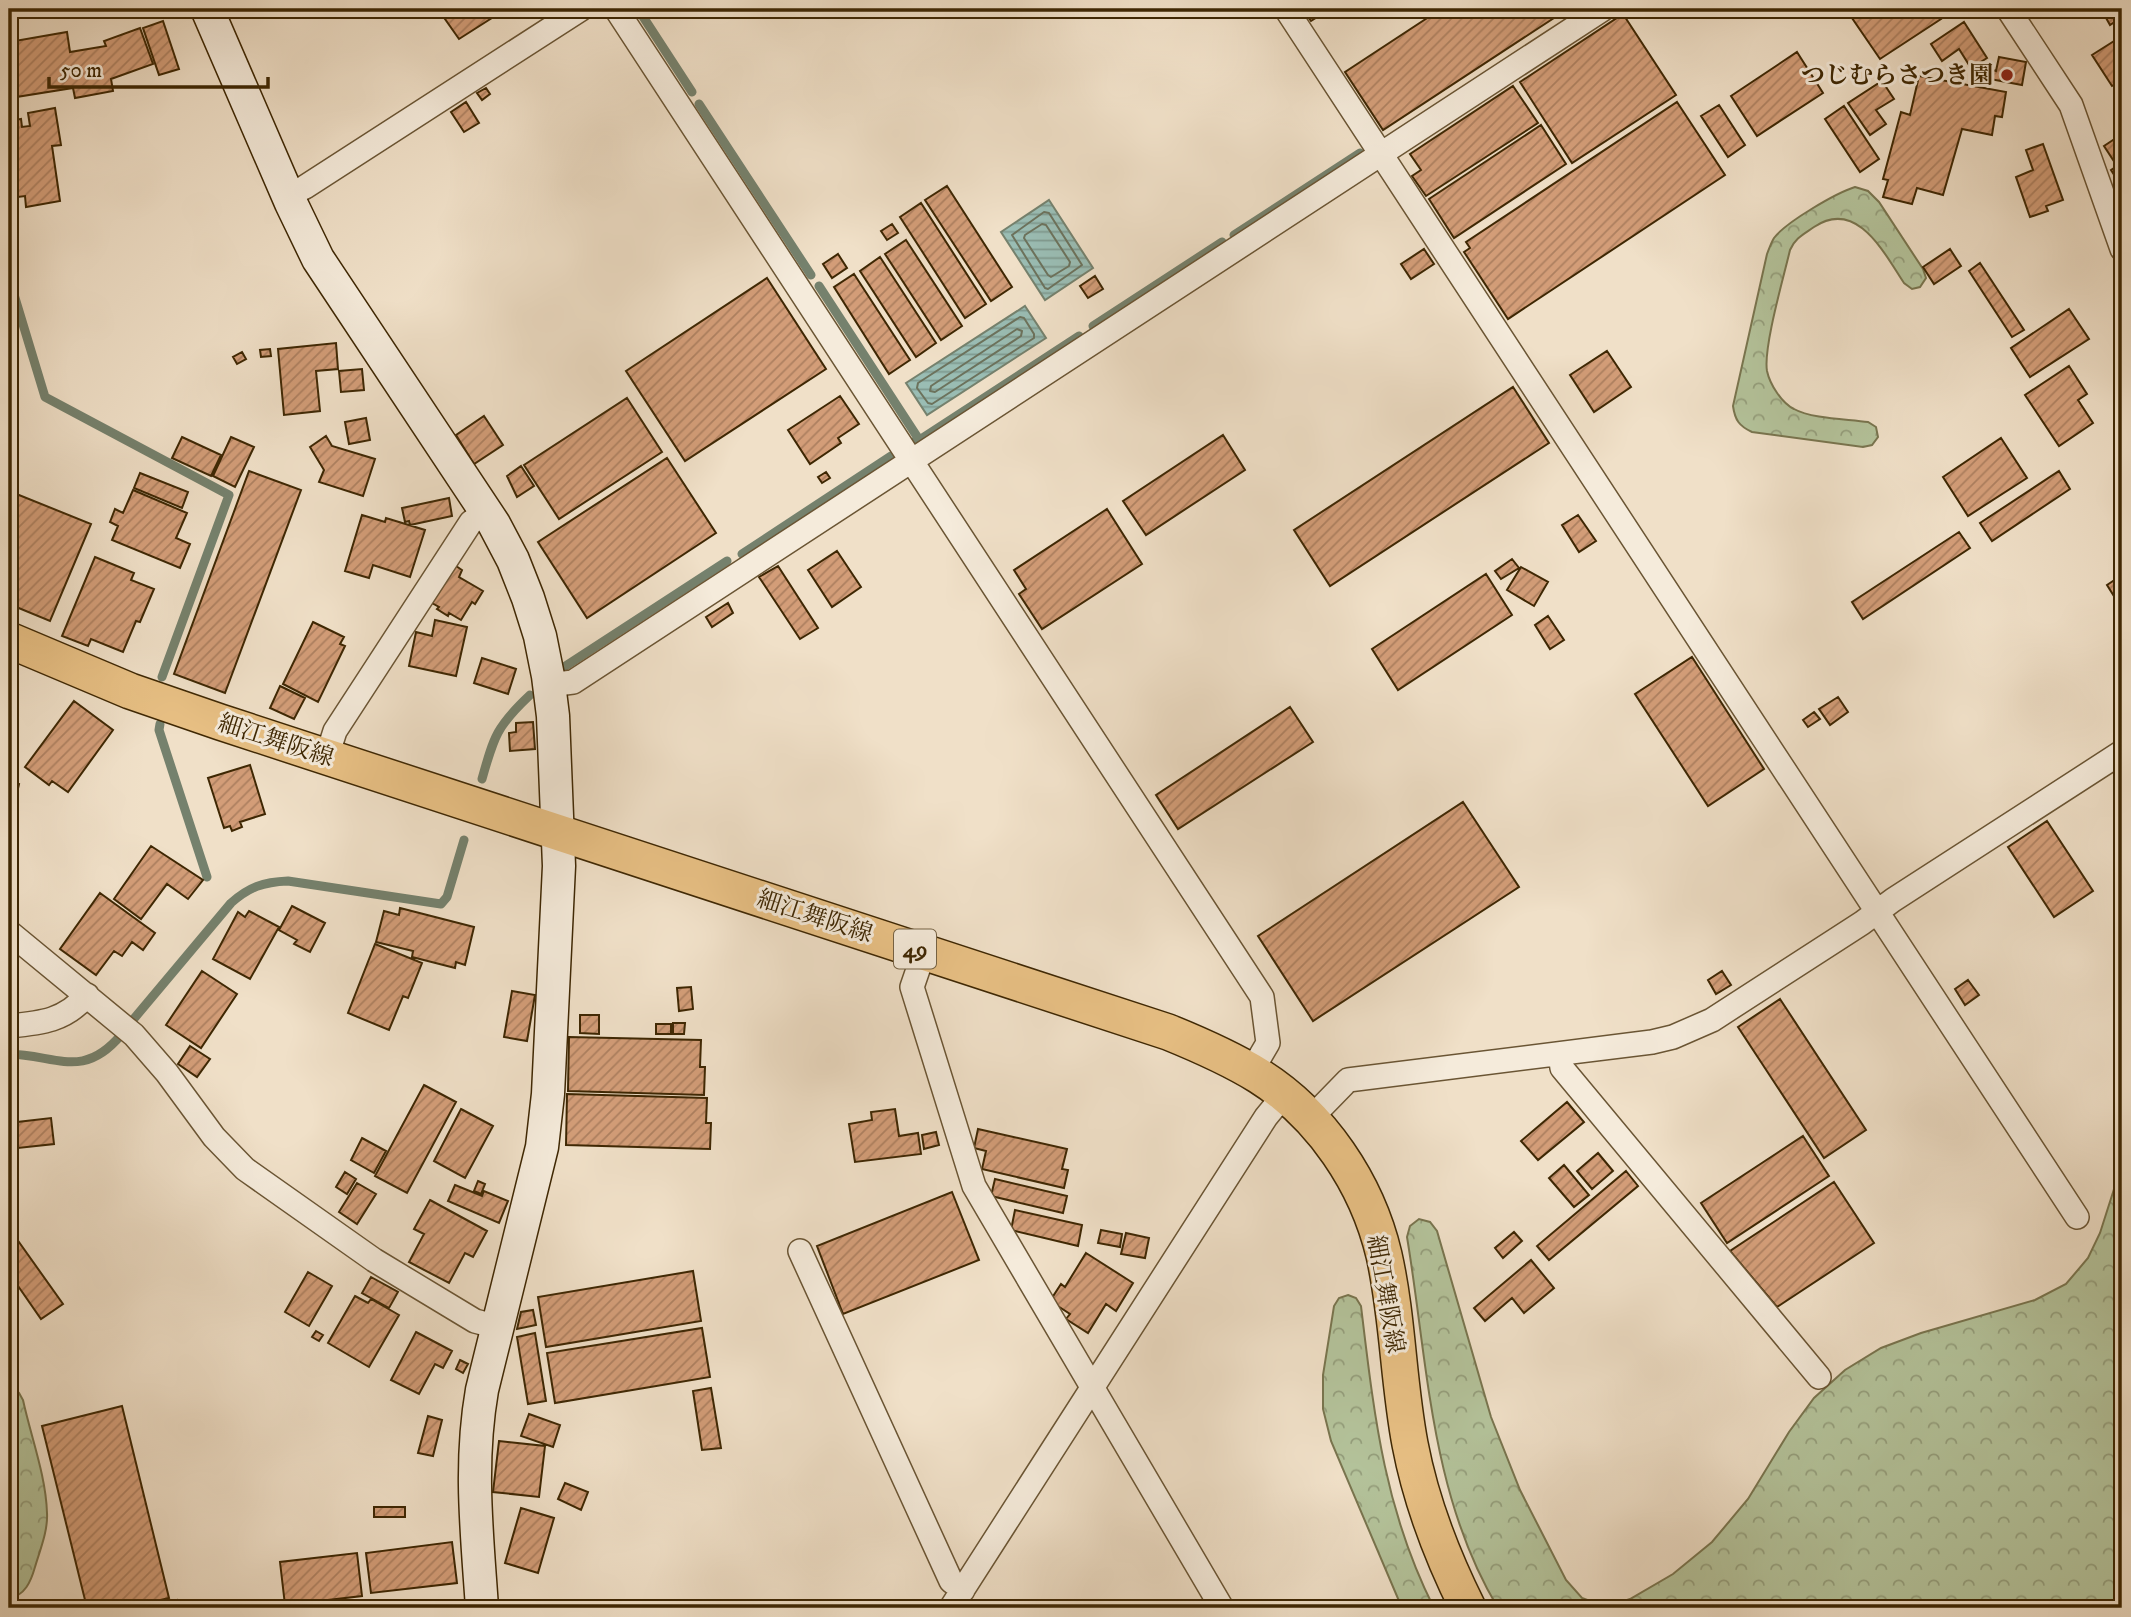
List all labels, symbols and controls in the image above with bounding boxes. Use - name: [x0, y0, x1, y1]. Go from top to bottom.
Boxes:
- scale bar: [49, 46, 268, 90]
- text: 50 m: [60, 58, 102, 84]
- place label: つじむらさつき園: [1801, 61, 1993, 91]
- marker: つじむらさつき園: [1999, 67, 2015, 83]
- street label: 細江舞阪線: [214, 708, 337, 774]
- street label: 細江舞阪線: [753, 884, 876, 950]
- road number: 49: [894, 930, 936, 968]
- street label: 細江舞阪線: [1360, 1232, 1410, 1356]

